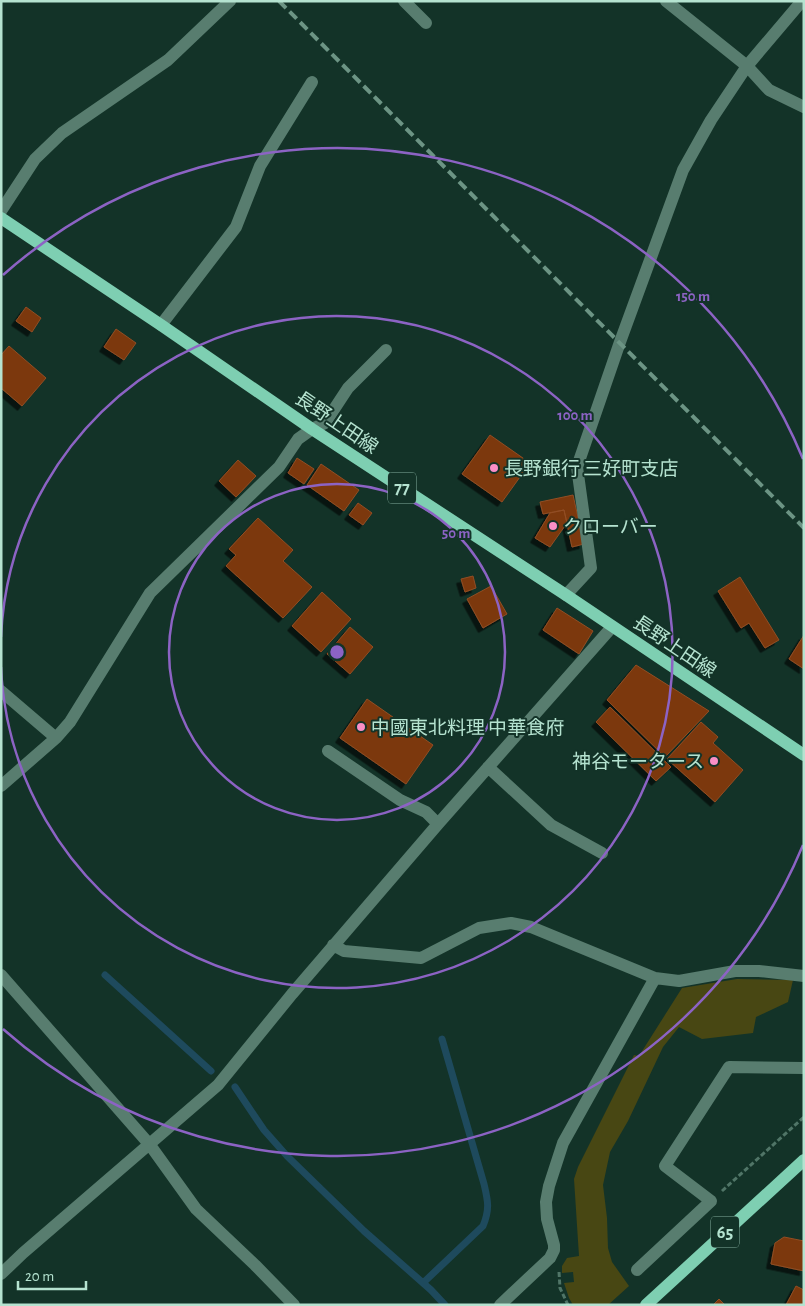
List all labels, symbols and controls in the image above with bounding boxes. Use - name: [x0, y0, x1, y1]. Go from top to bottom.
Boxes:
- text: 150 m: [676, 289, 710, 304]
- street label: 長野上田線: [291, 388, 381, 458]
- text: 100 m: [557, 408, 593, 423]
- place label: 長野銀行 三好町支店: [504, 458, 678, 479]
- marker: 長野銀行 三好町支店: [488, 462, 500, 474]
- road number: 77: [388, 472, 416, 503]
- place label: クローバー: [563, 517, 658, 537]
- marker: クローバー: [547, 520, 559, 532]
- text: 50 m: [442, 526, 470, 541]
- street label: 長野上田線: [629, 612, 719, 682]
- centre of rings: [328, 643, 346, 661]
- place label: 中國東北料理 中華食府: [371, 718, 564, 738]
- marker: 中國東北料理 中華食府: [355, 721, 367, 733]
- place label: 神谷モータース: [572, 751, 704, 772]
- marker: 神谷モータース: [708, 755, 720, 767]
- road number: 65: [711, 1216, 739, 1248]
- scale bar: [18, 1258, 85, 1290]
- text: 20 m: [25, 1269, 54, 1284]

